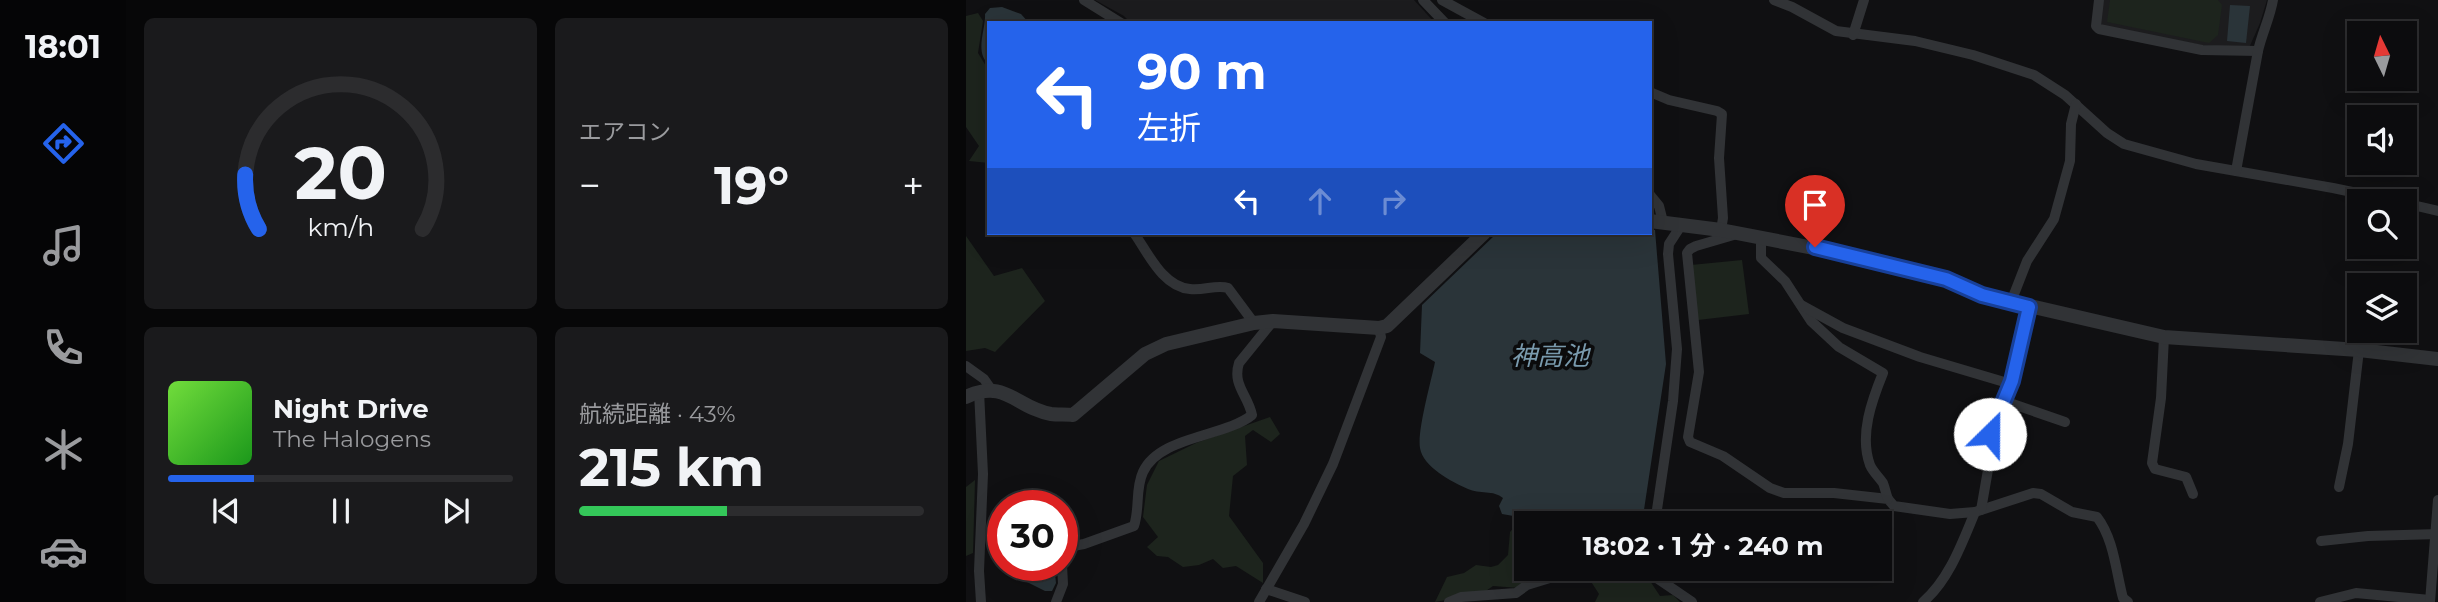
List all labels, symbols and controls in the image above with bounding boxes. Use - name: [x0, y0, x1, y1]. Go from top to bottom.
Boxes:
- north arrow: [2347, 21, 2417, 91]
- map controls: [2347, 21, 2417, 343]
- text: 18:01: [25, 27, 101, 66]
- text: 90 m: [1137, 42, 1267, 101]
- icon: left: [1022, 49, 1113, 140]
- button: sound: [2347, 105, 2417, 175]
- text: 左折: [1137, 108, 1201, 147]
- text: エアコン: [579, 118, 671, 146]
- icon: directions: [39, 119, 88, 168]
- text: 20: [294, 130, 387, 218]
- text: 19°: [714, 154, 789, 217]
- text: −: [579, 162, 601, 209]
- text: +: [902, 162, 924, 209]
- pin: [1785, 175, 1845, 247]
- icon: left: [1228, 182, 1266, 220]
- icon: ahead: [1301, 182, 1339, 220]
- icon: right: [1374, 182, 1412, 220]
- icon: arrive: [1796, 186, 1834, 224]
- button: search: [2347, 189, 2417, 259]
- text: km/h: [307, 212, 374, 242]
- icon: music: [39, 221, 88, 270]
- button: layers: [2347, 273, 2417, 343]
- icon: phone: [39, 323, 88, 372]
- water label: 神高池: [1511, 340, 1592, 372]
- text: Night Drive: [273, 393, 429, 425]
- position arrow: [1953, 397, 2027, 471]
- text: 航続距離 · 43%: [579, 400, 736, 428]
- icon: climate: [39, 425, 88, 474]
- text: The Halogens: [273, 425, 431, 453]
- text: 215 km: [579, 436, 764, 499]
- speed limit sign: 30: [987, 490, 1078, 581]
- icon: previous: [207, 492, 245, 530]
- icon: pause: [322, 492, 360, 530]
- icon: next: [437, 492, 475, 530]
- icon: car: [39, 527, 88, 576]
- text: 18:02 · 1 分 · 240 m: [1582, 530, 1824, 562]

